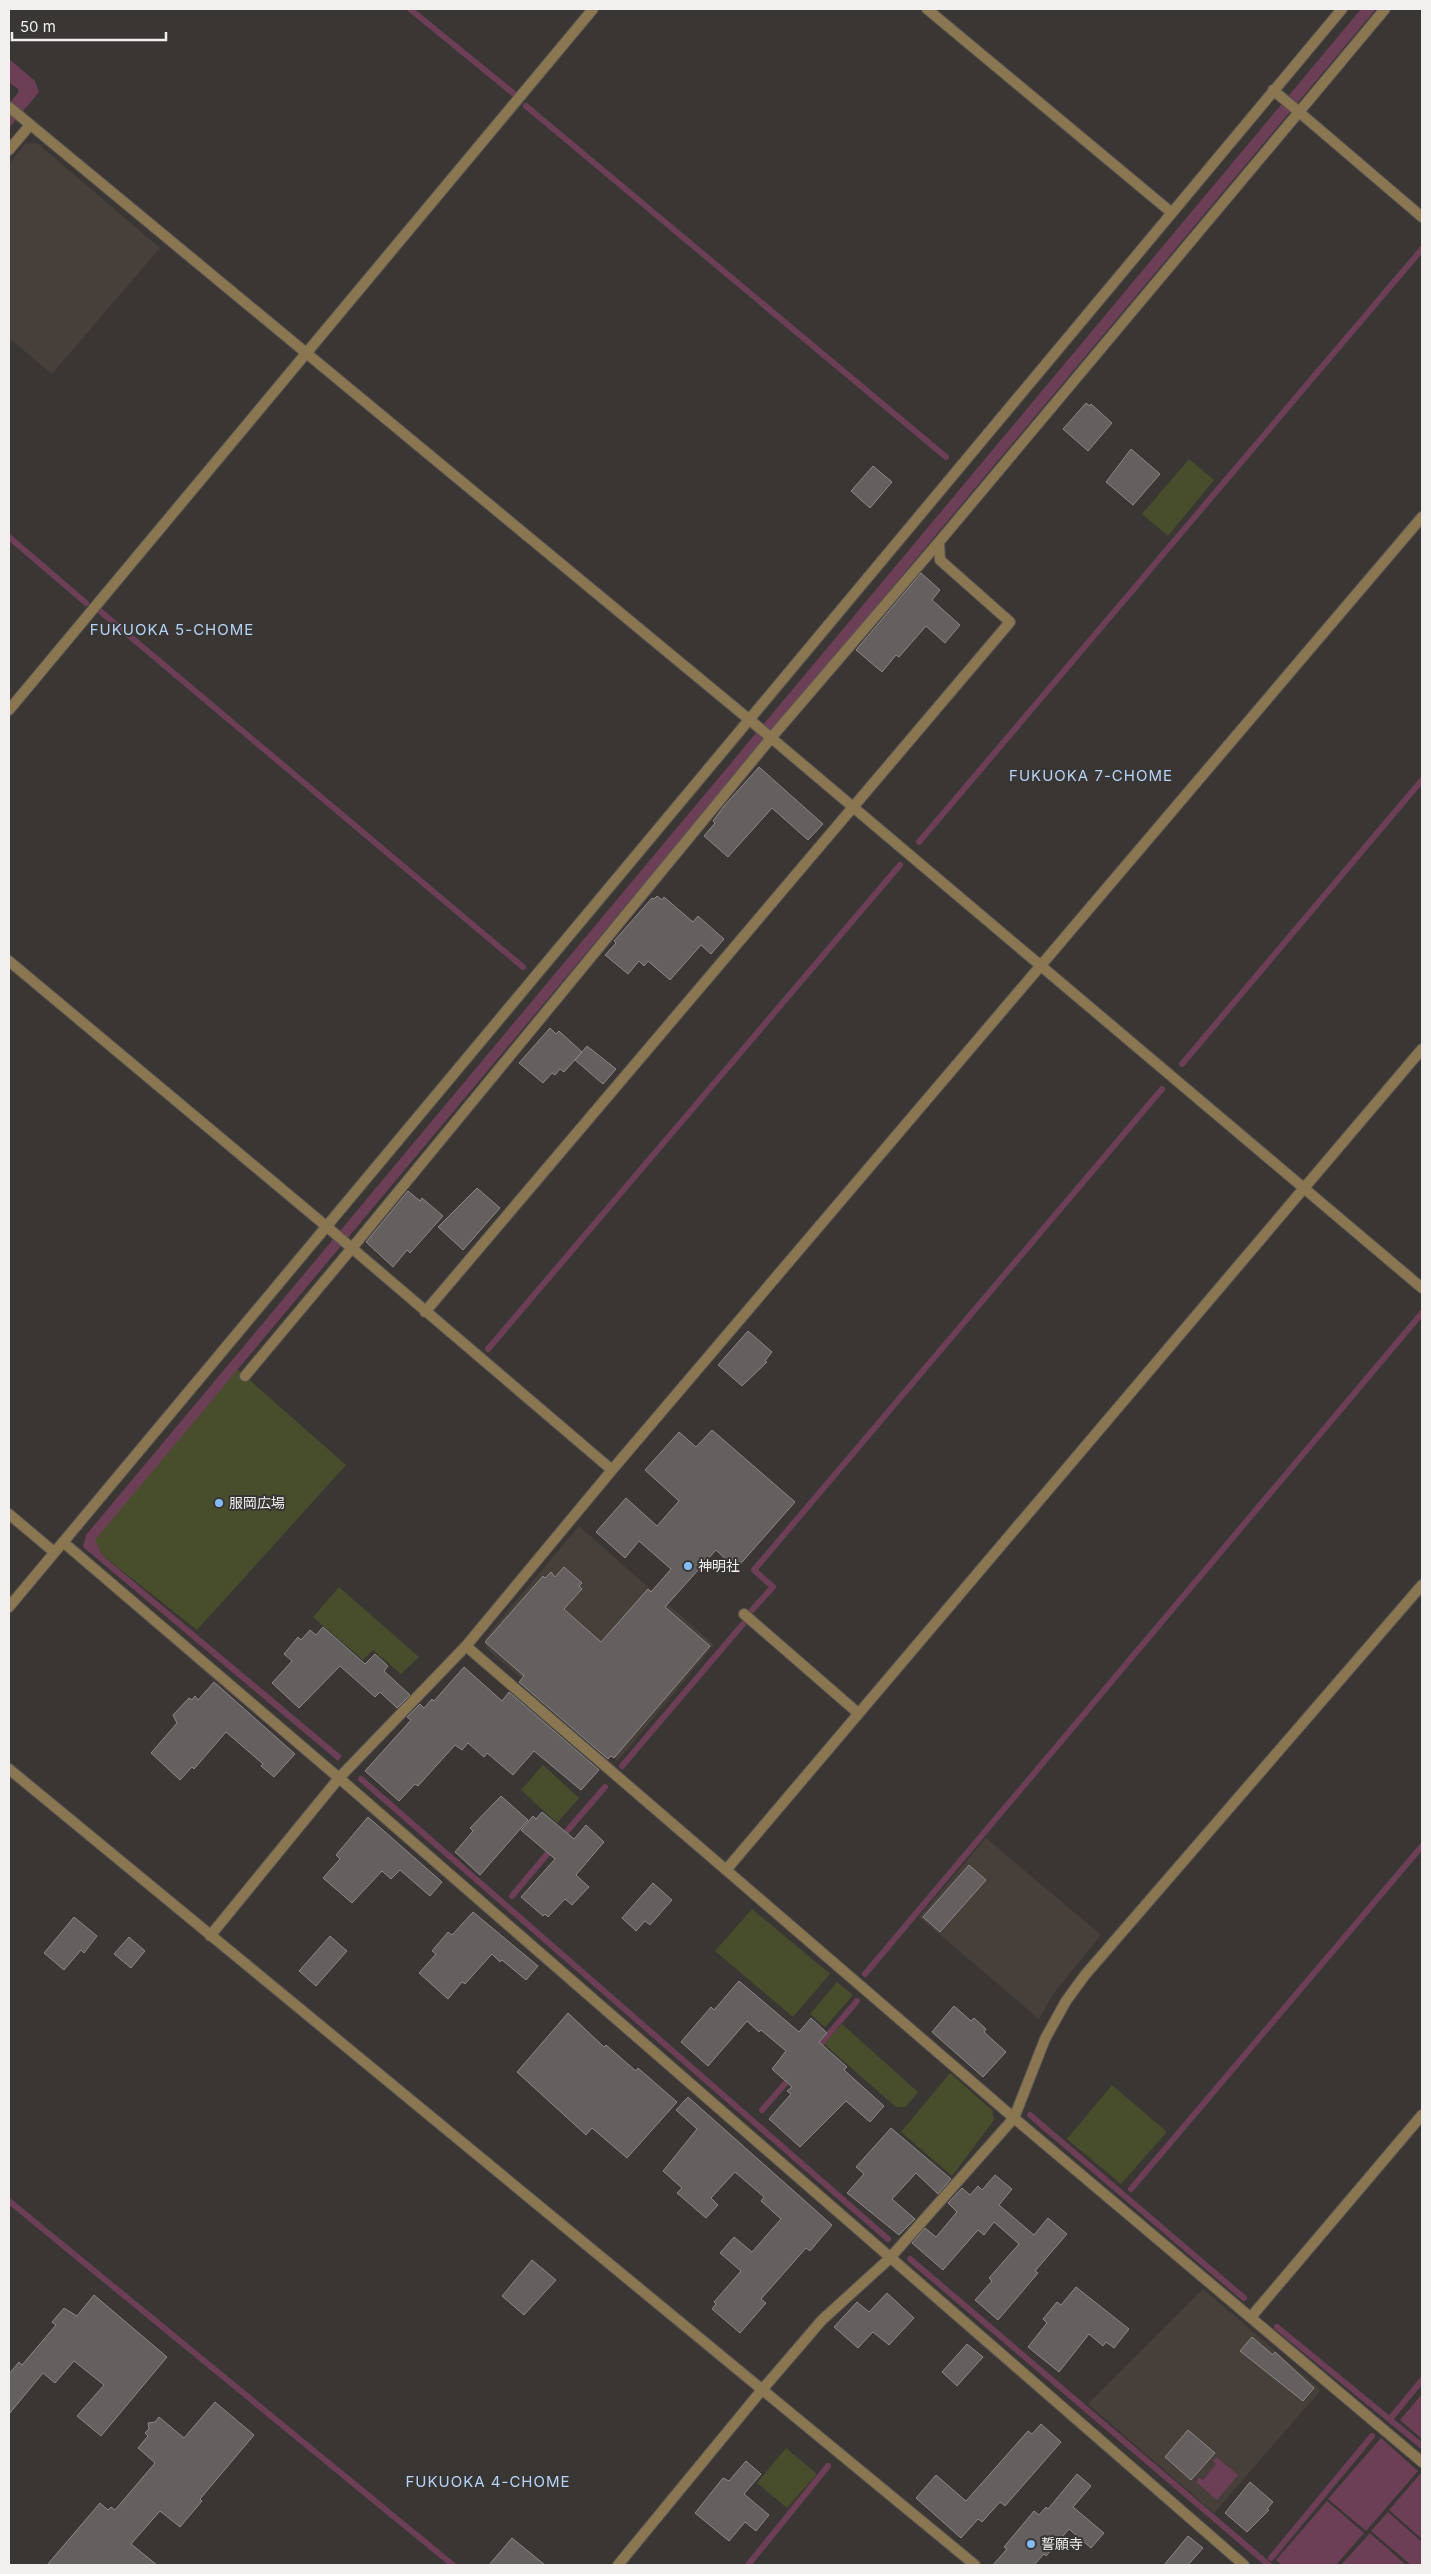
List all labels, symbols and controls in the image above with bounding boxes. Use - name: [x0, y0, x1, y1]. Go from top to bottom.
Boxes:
- scale bar: [12, 10, 166, 42]
- text: 50 m: [20, 17, 56, 36]
- district label: FUKUOKA 5-CHOME: [90, 620, 254, 639]
- district label: FUKUOKA 7-CHOME: [1009, 766, 1173, 785]
- place label: 服岡広場: [229, 1494, 285, 1511]
- marker: 服岡広場: [213, 1497, 225, 1509]
- place label: 神明社: [698, 1557, 740, 1574]
- marker: 神明社: [682, 1560, 694, 1572]
- district label: FUKUOKA 4-CHOME: [405, 2472, 571, 2491]
- place label: 誓願寺: [1041, 2535, 1083, 2552]
- marker: 誓願寺: [1025, 2538, 1037, 2550]

